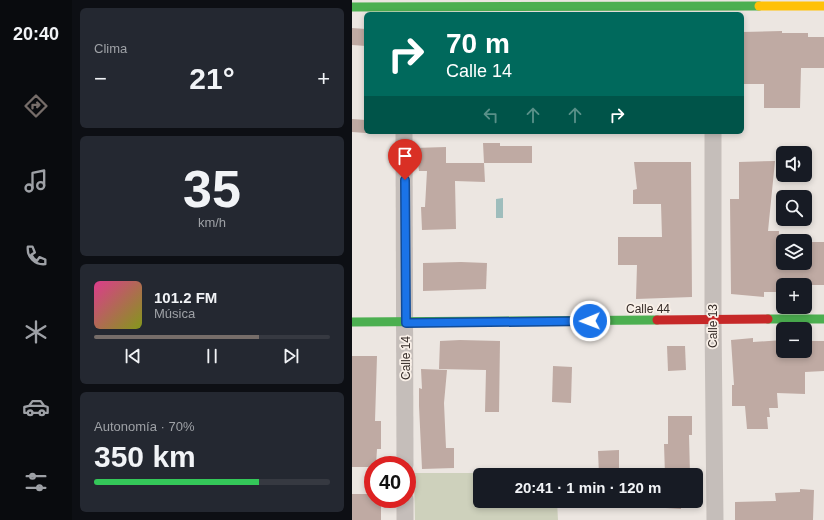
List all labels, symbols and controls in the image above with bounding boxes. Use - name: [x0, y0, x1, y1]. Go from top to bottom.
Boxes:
- text: 20:40: [13, 24, 59, 44]
- icon: right: [380, 28, 432, 80]
- text: 70 m: [446, 28, 510, 59]
- text: Clima: [94, 41, 127, 56]
- text: Calle 14: [446, 61, 512, 81]
- text: 21°: [189, 62, 235, 95]
- text: −: [94, 66, 107, 91]
- text: +: [317, 66, 330, 91]
- icon: directions: [22, 92, 50, 120]
- icon: left: [480, 104, 502, 126]
- icon: ahead: [522, 104, 544, 126]
- icon: ahead: [564, 104, 586, 126]
- icon: right: [606, 104, 628, 126]
- pin: [388, 139, 422, 180]
- icon: arrive: [394, 145, 416, 167]
- map controls: [776, 146, 812, 358]
- button: sound: [776, 146, 812, 182]
- text: 35: [183, 160, 241, 218]
- icon: music: [22, 167, 50, 195]
- button: search: [776, 190, 812, 226]
- text: km/h: [198, 215, 226, 230]
- button: layers: [776, 234, 812, 270]
- icon: phone: [22, 242, 50, 270]
- button: +: [776, 278, 812, 314]
- text: 101.2 FM: [154, 289, 217, 306]
- position arrow: [569, 300, 611, 342]
- street label: Calle 44: [626, 302, 670, 316]
- street label: Calle 13: [706, 304, 720, 348]
- text: Música: [154, 306, 195, 321]
- icon: climate: [22, 318, 50, 346]
- button: −: [776, 322, 812, 358]
- street label: Calle 14: [399, 336, 413, 380]
- icon: previous: [122, 345, 144, 367]
- icon: pause: [201, 345, 223, 367]
- icon: next: [280, 345, 302, 367]
- icon: car: [22, 393, 50, 421]
- text: Autonomía · 70%: [94, 419, 194, 434]
- text: 350 km: [94, 440, 196, 473]
- speed limit sign: 40: [364, 456, 416, 508]
- icon: filters: [22, 468, 50, 496]
- text: 20:41 · 1 min · 120 m: [515, 479, 661, 496]

